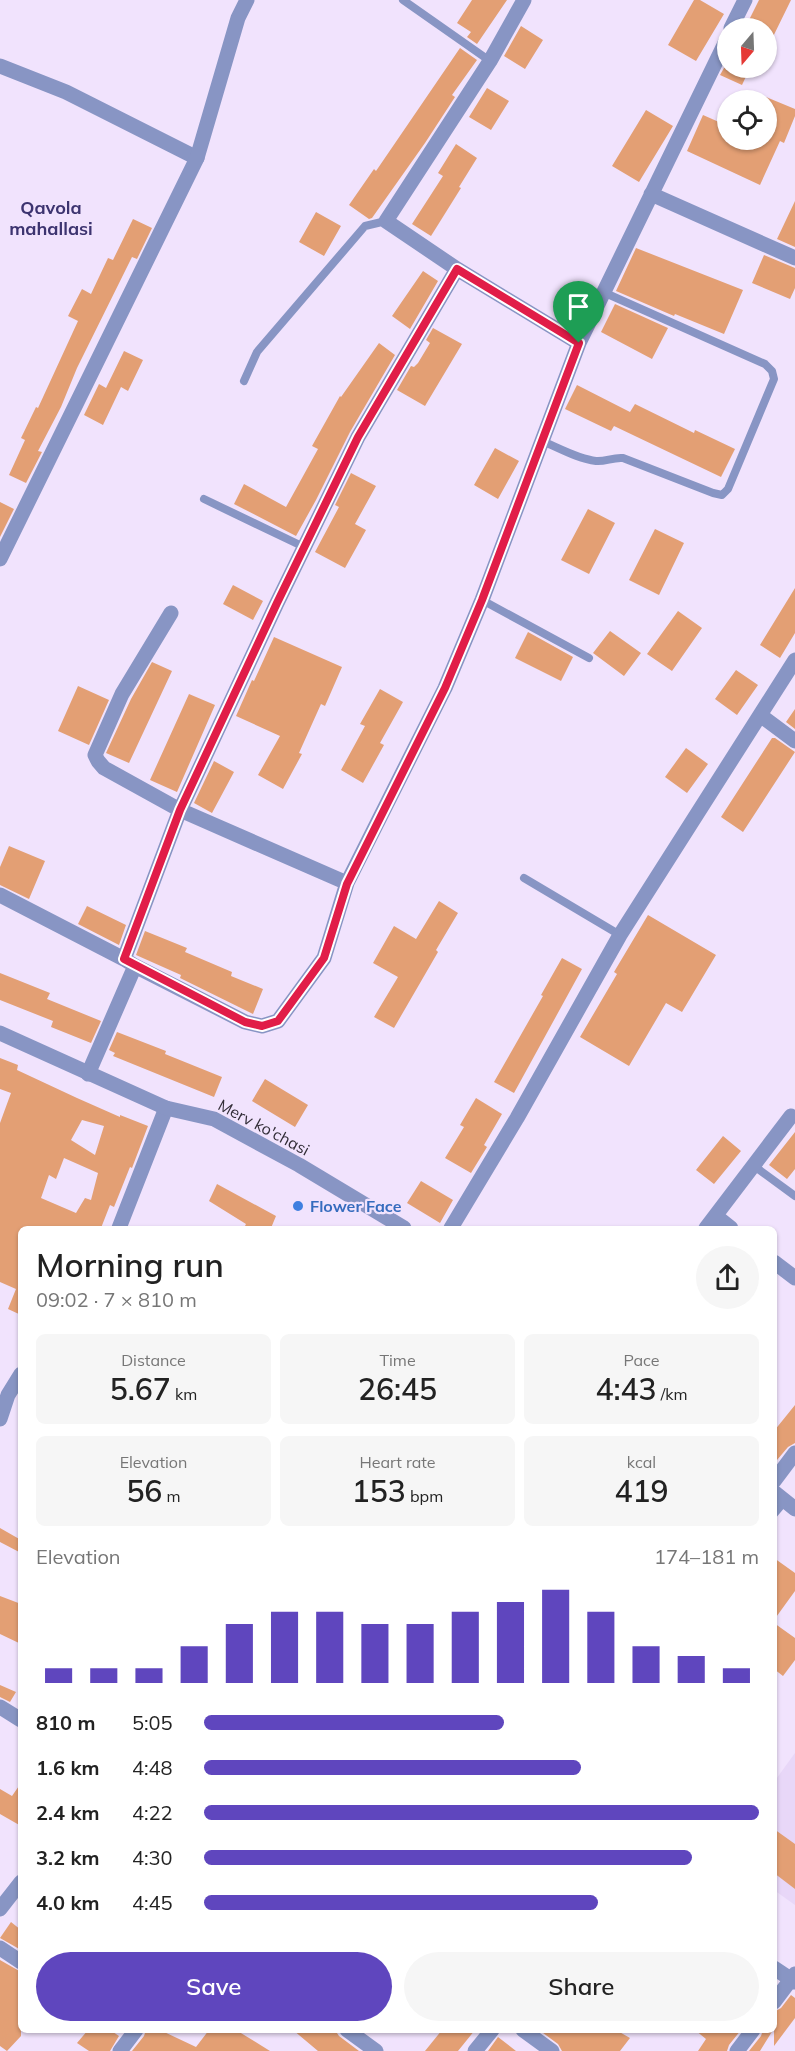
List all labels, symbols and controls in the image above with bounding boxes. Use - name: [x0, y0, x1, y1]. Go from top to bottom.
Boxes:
- north arrow: [717, 18, 777, 78]
- map controls: [717, 18, 777, 150]
- button: locate: [717, 90, 777, 150]
- district label: Qavola mahallasi: [9, 196, 93, 240]
- pin: [553, 281, 604, 343]
- icon: arrive: [562, 290, 595, 323]
- street label: Merv ko'chasi: [215, 1095, 313, 1159]
- place label: Flower Face: [310, 1196, 402, 1216]
- marker: Flower Face: [291, 1199, 305, 1213]
- text: Morning run: [36, 1244, 224, 1285]
- button: share: [696, 1246, 759, 1309]
- text: 09:02 · 7 × 810 m: [36, 1287, 197, 1312]
- text: Distance: [121, 1350, 186, 1370]
- text: Time: [379, 1350, 416, 1370]
- text: Pace: [623, 1350, 660, 1370]
- text: 5.67: [110, 1370, 171, 1408]
- text: 26:45: [358, 1370, 437, 1408]
- text: 4:43: [595, 1370, 657, 1408]
- text: km: [171, 1384, 197, 1404]
- text: /km: [657, 1384, 688, 1404]
- text: Elevation: [120, 1452, 187, 1472]
- text: Heart rate: [359, 1452, 436, 1472]
- text: kcal: [627, 1452, 656, 1472]
- text: 56: [126, 1472, 162, 1510]
- text: 153: [352, 1472, 406, 1510]
- text: 419: [615, 1472, 669, 1510]
- text: m: [162, 1486, 181, 1506]
- text: bpm: [406, 1486, 443, 1506]
- text: Elevation: [36, 1544, 121, 1569]
- text: 174–181 m: [654, 1544, 759, 1569]
- text: 810 m: [36, 1710, 95, 1735]
- text: 5:05: [132, 1710, 173, 1735]
- text: 1.6 km: [36, 1755, 99, 1780]
- text: 4:48: [132, 1755, 173, 1780]
- text: 2.4 km: [36, 1800, 99, 1825]
- text: 4:22: [132, 1800, 173, 1825]
- text: 3.2 km: [36, 1845, 99, 1870]
- text: 4:30: [132, 1845, 173, 1870]
- text: 4.0 km: [36, 1890, 99, 1915]
- text: 4:45: [132, 1890, 173, 1915]
- button: Save: [36, 1952, 392, 2021]
- button: Share: [404, 1952, 759, 2021]

